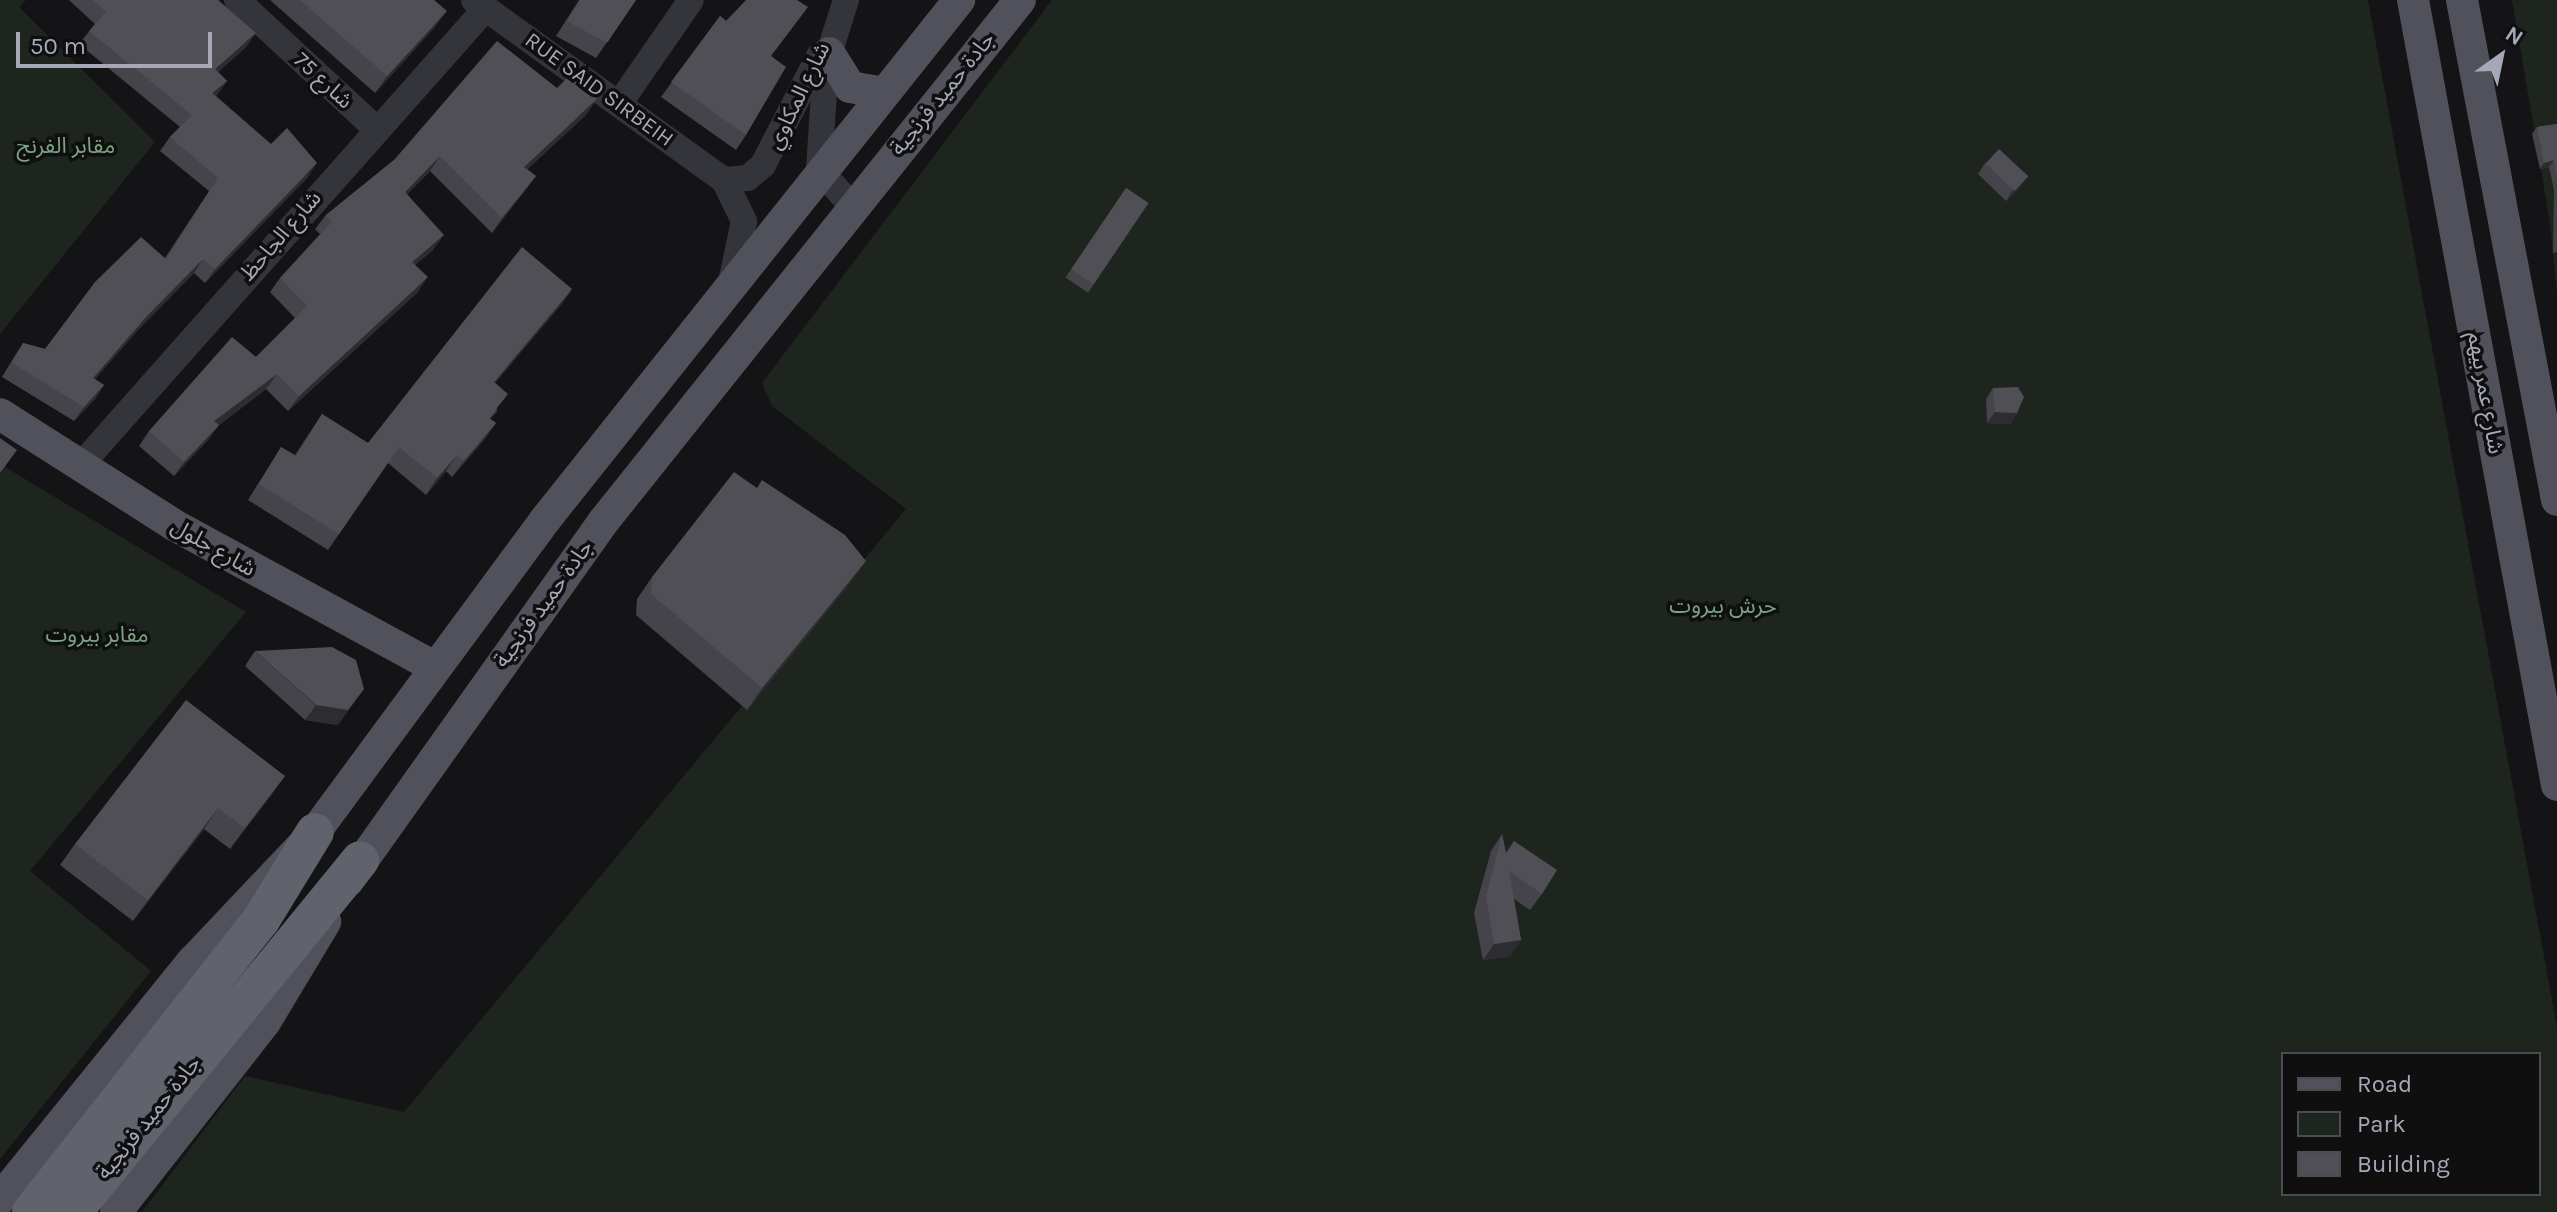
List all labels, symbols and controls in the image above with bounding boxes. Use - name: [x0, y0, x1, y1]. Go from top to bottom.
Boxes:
- scale bar: [20, 16, 216, 66]
- north arrow: [2461, 16, 2541, 96]
- text: N: [2500, 21, 2528, 51]
- street label: RUE SAID SIRBEIH: [520, 27, 678, 153]
- street label: جادة حميد فرنجية: [885, 27, 1001, 161]
- text: 50 m: [30, 32, 86, 60]
- street label: شارع المكاوي: [762, 38, 836, 154]
- street label: شارع 75: [288, 47, 358, 115]
- park label: مقابر الفرنج: [17, 134, 115, 160]
- street label: شارع الجاحظ: [235, 186, 327, 286]
- street label: شارع عمر بيهم: [2461, 330, 2509, 456]
- street label: شارع جلول: [166, 513, 260, 583]
- street label: جادة حميد فرنجية: [489, 535, 599, 673]
- park label: حرش بيروت: [1669, 594, 1777, 620]
- park label: مقابر بيروت: [45, 623, 149, 649]
- street label: جادة حميد فرنجية: [91, 1051, 207, 1185]
- legend: [2281, 1052, 2541, 1196]
- text: Road: [2357, 1070, 2412, 1098]
- text: Park: [2357, 1110, 2406, 1138]
- text: Building: [2357, 1150, 2450, 1178]

